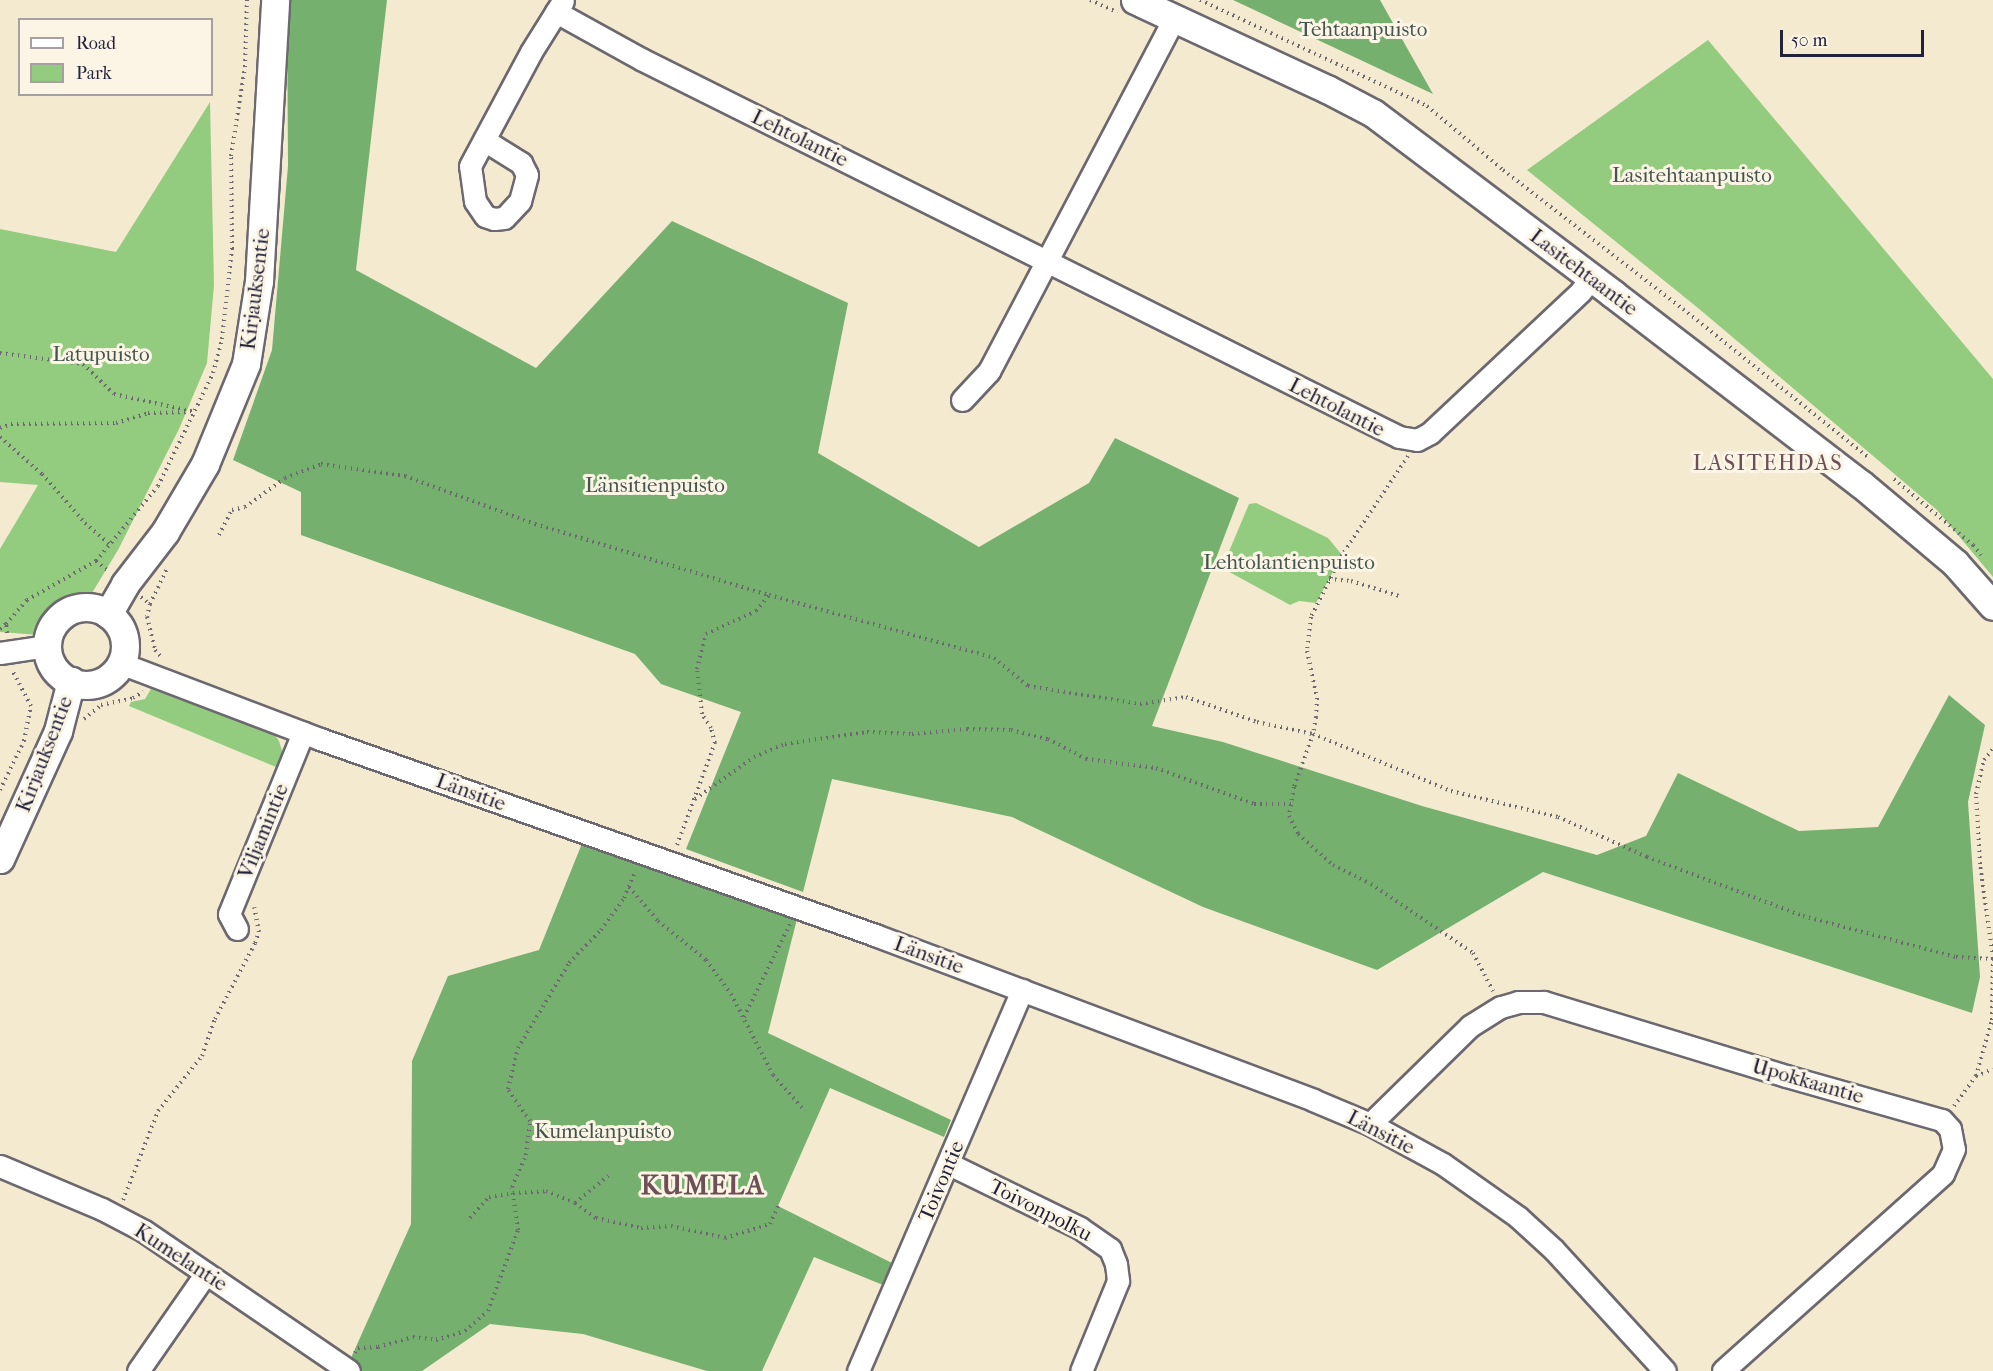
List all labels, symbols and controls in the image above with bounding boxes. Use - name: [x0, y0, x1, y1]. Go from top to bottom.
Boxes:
- park label: Tehtaanpuisto: [1299, 16, 1427, 42]
- legend: [18, 18, 213, 96]
- scale bar: [1783, 18, 1927, 56]
- text: 50 m: [1791, 30, 1827, 51]
- text: Road: [76, 33, 116, 54]
- text: Park: [76, 63, 112, 84]
- street label: Lehtolantie: [748, 104, 852, 172]
- park label: Lasitehtaanpuisto: [1612, 162, 1772, 188]
- street label: Lasitehtaantie: [1525, 223, 1643, 321]
- street label: Kirjauksentie: [235, 227, 275, 351]
- park label: Latupuisto: [52, 341, 150, 367]
- street label: Lehtolantie: [1285, 372, 1389, 442]
- district label: LASITEHDAS: [1693, 451, 1843, 477]
- park label: Länsitienpuisto: [585, 472, 725, 498]
- park label: Lehtolantienpuisto: [1203, 549, 1375, 575]
- street label: Kirjauksentie: [10, 692, 78, 816]
- street label: Länsitie: [433, 768, 509, 816]
- street label: Viljamintie: [233, 780, 293, 882]
- street label: Länsitie: [891, 931, 967, 979]
- street label: Upokkaantie: [1749, 1053, 1867, 1109]
- street label: Länsitie: [1343, 1104, 1419, 1160]
- park label: Kumelanpuisto: [534, 1118, 672, 1144]
- street label: Toivontie: [913, 1137, 969, 1225]
- district label: KUMELA: [641, 1170, 765, 1202]
- street label: Toivonpolku: [986, 1173, 1096, 1247]
- street label: Kumelantie: [130, 1218, 232, 1296]

